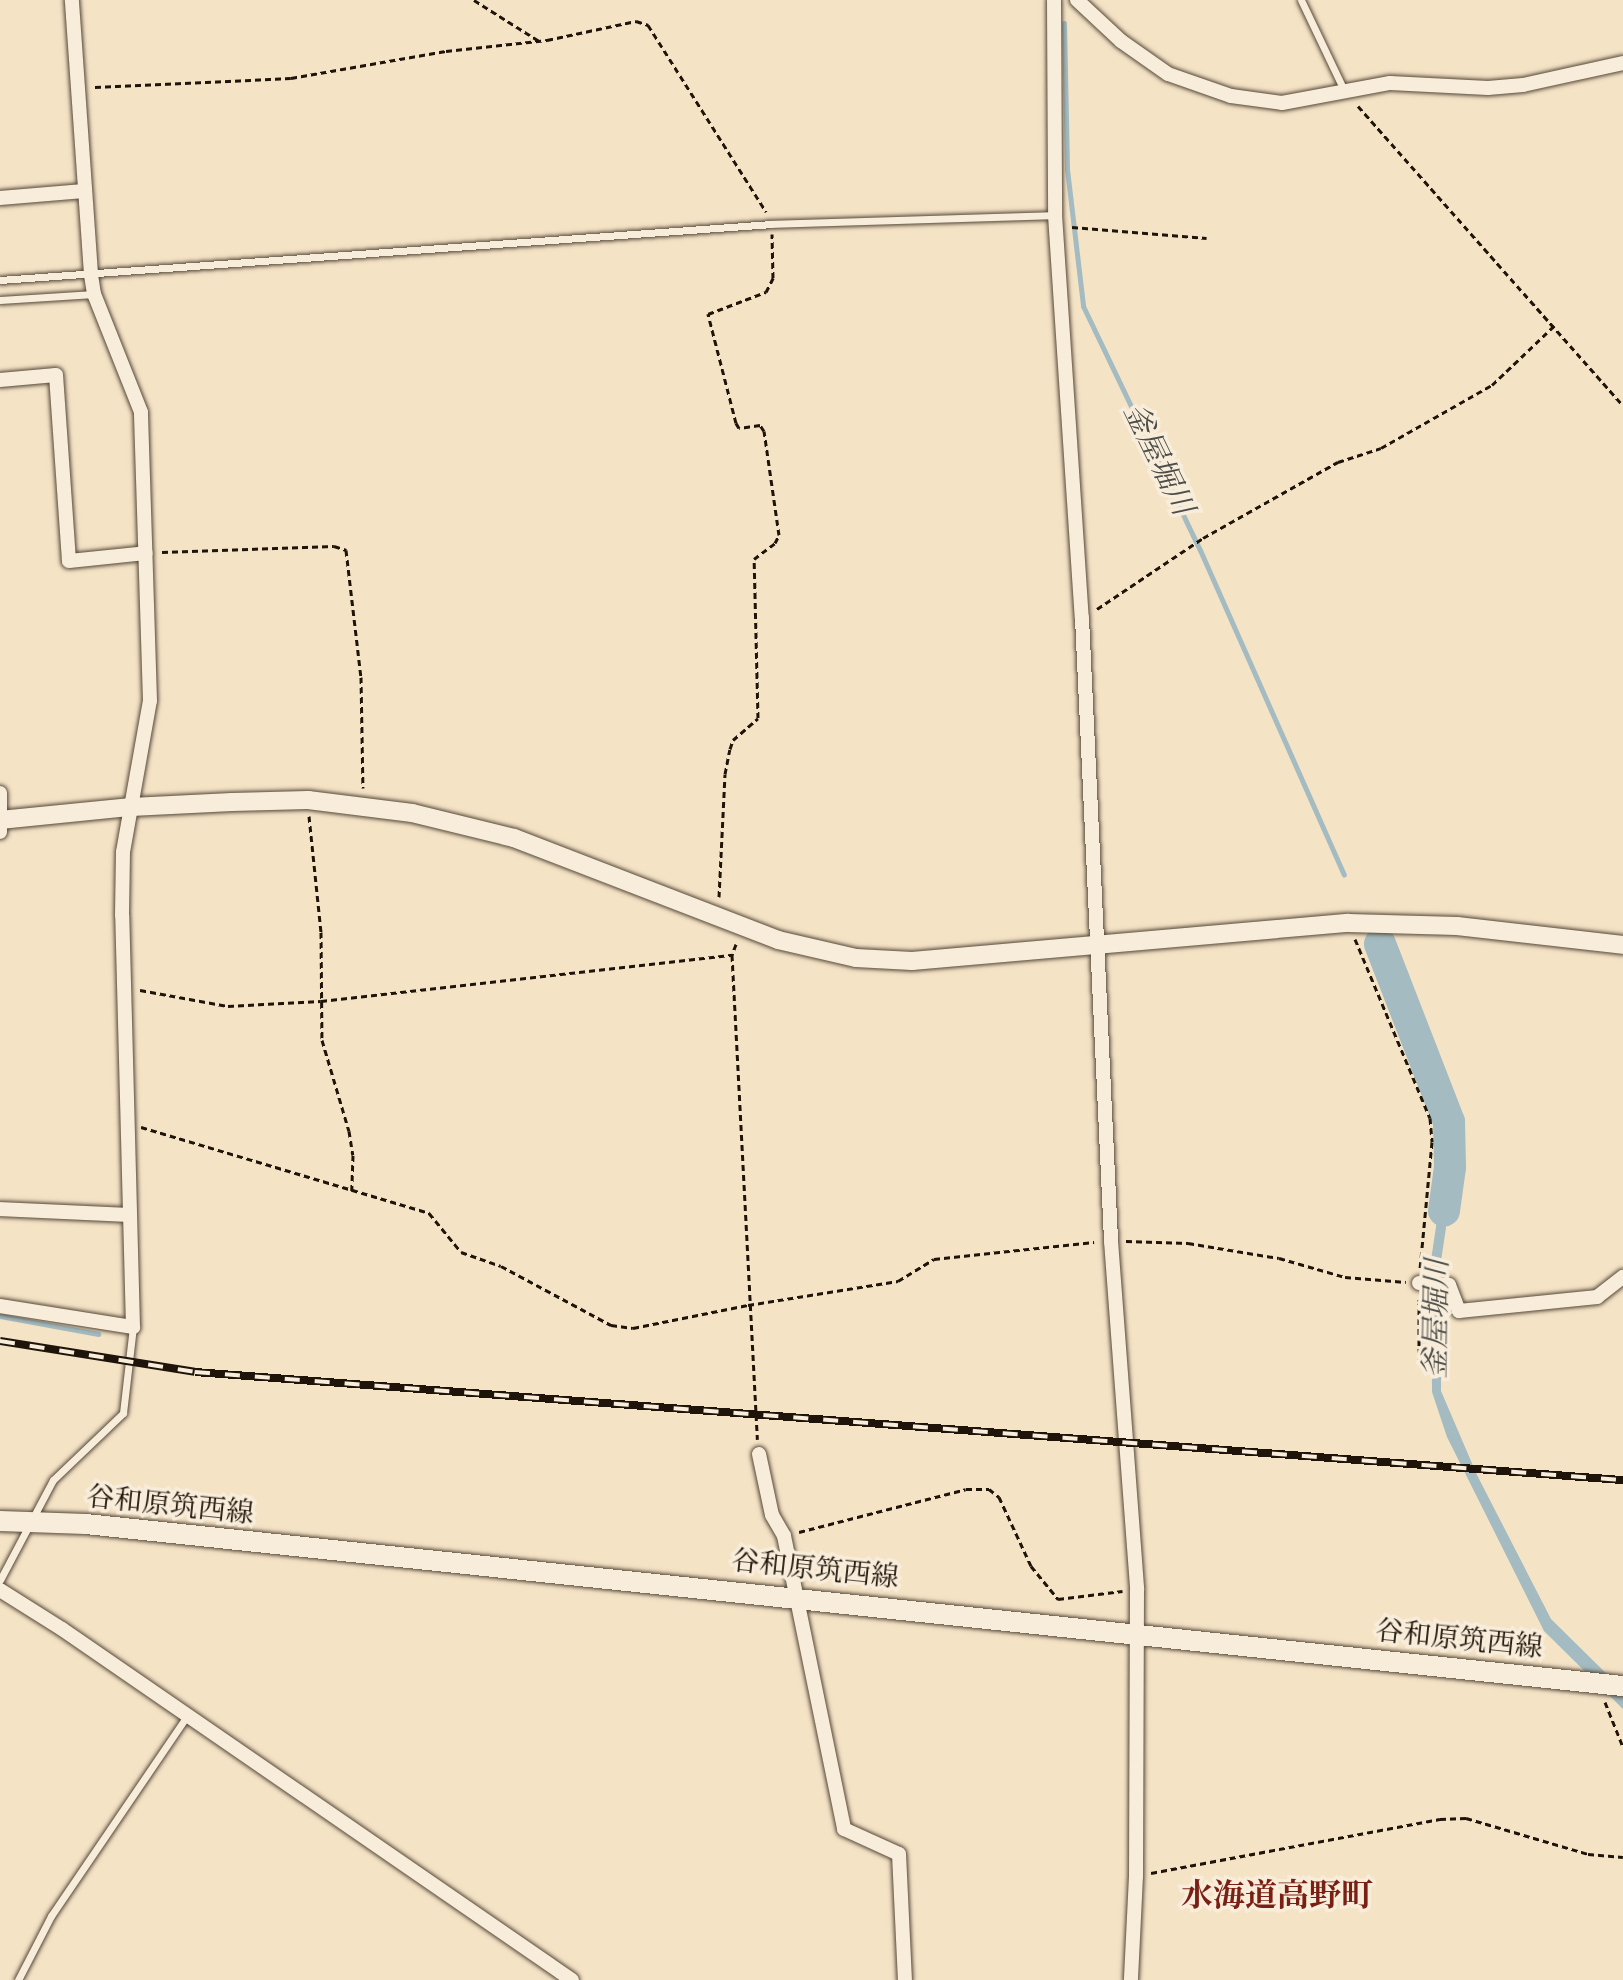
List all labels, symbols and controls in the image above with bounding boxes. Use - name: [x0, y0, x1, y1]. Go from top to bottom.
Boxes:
- water label: 釜屋堀川: [1115, 398, 1199, 522]
- water label: 釜屋堀川: [1419, 1259, 1457, 1379]
- street label: 谷和原筑西線: [85, 1481, 255, 1531]
- street label: 谷和原筑西線: [730, 1545, 900, 1595]
- street label: 谷和原筑西線: [1374, 1615, 1544, 1665]
- district label: 水海道高野町: [1181, 1878, 1373, 1916]

